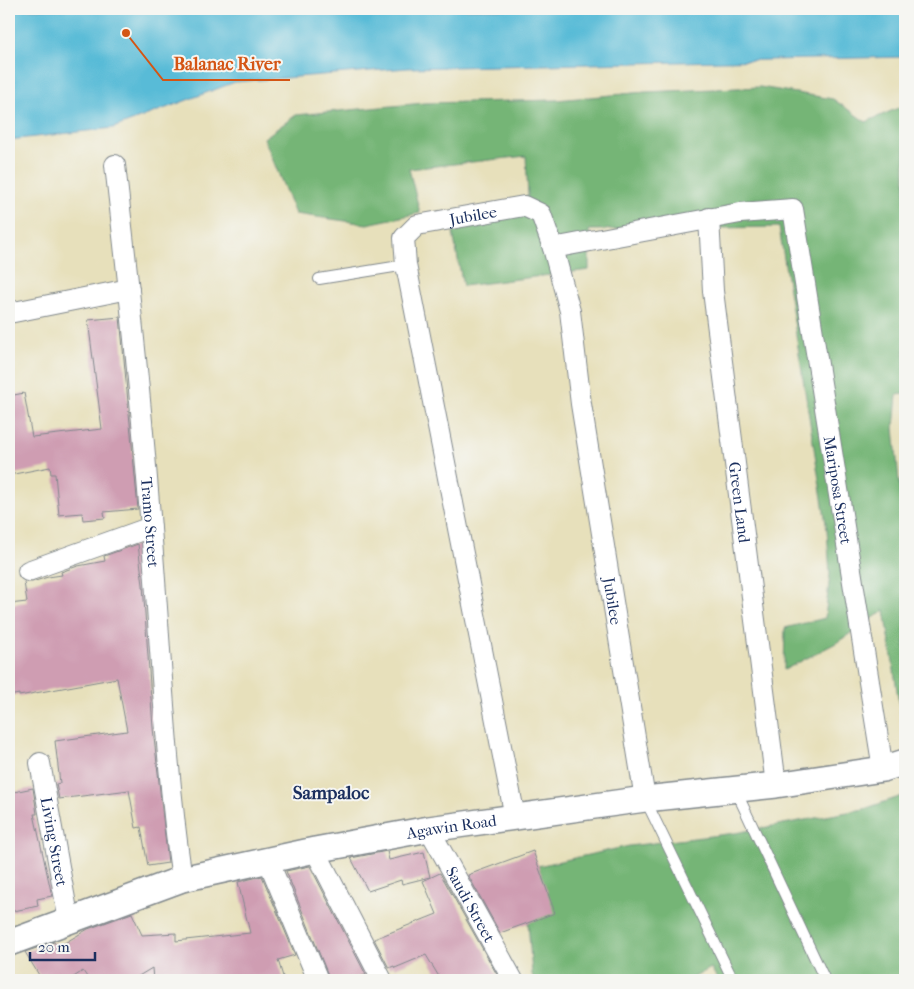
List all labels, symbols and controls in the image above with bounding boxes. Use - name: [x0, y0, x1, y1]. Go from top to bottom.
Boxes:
- callout: Balanac River: [163, 47, 290, 80]
- text: Balanac River: [173, 54, 281, 75]
- street label: Jubilee: [446, 202, 498, 229]
- street label: Mariposa Street: [820, 435, 856, 546]
- street label: Green Land: [725, 461, 754, 544]
- street label: Tramo Street: [137, 476, 163, 569]
- street label: Jubilee: [599, 574, 626, 626]
- district label: Sampaloc: [293, 782, 370, 804]
- street label: Living Street: [36, 796, 72, 888]
- street label: Agawin Road: [404, 811, 498, 843]
- street label: Saudi Street: [442, 863, 499, 946]
- scale bar: [30, 929, 95, 961]
- text: 20 m: [38, 938, 70, 956]

